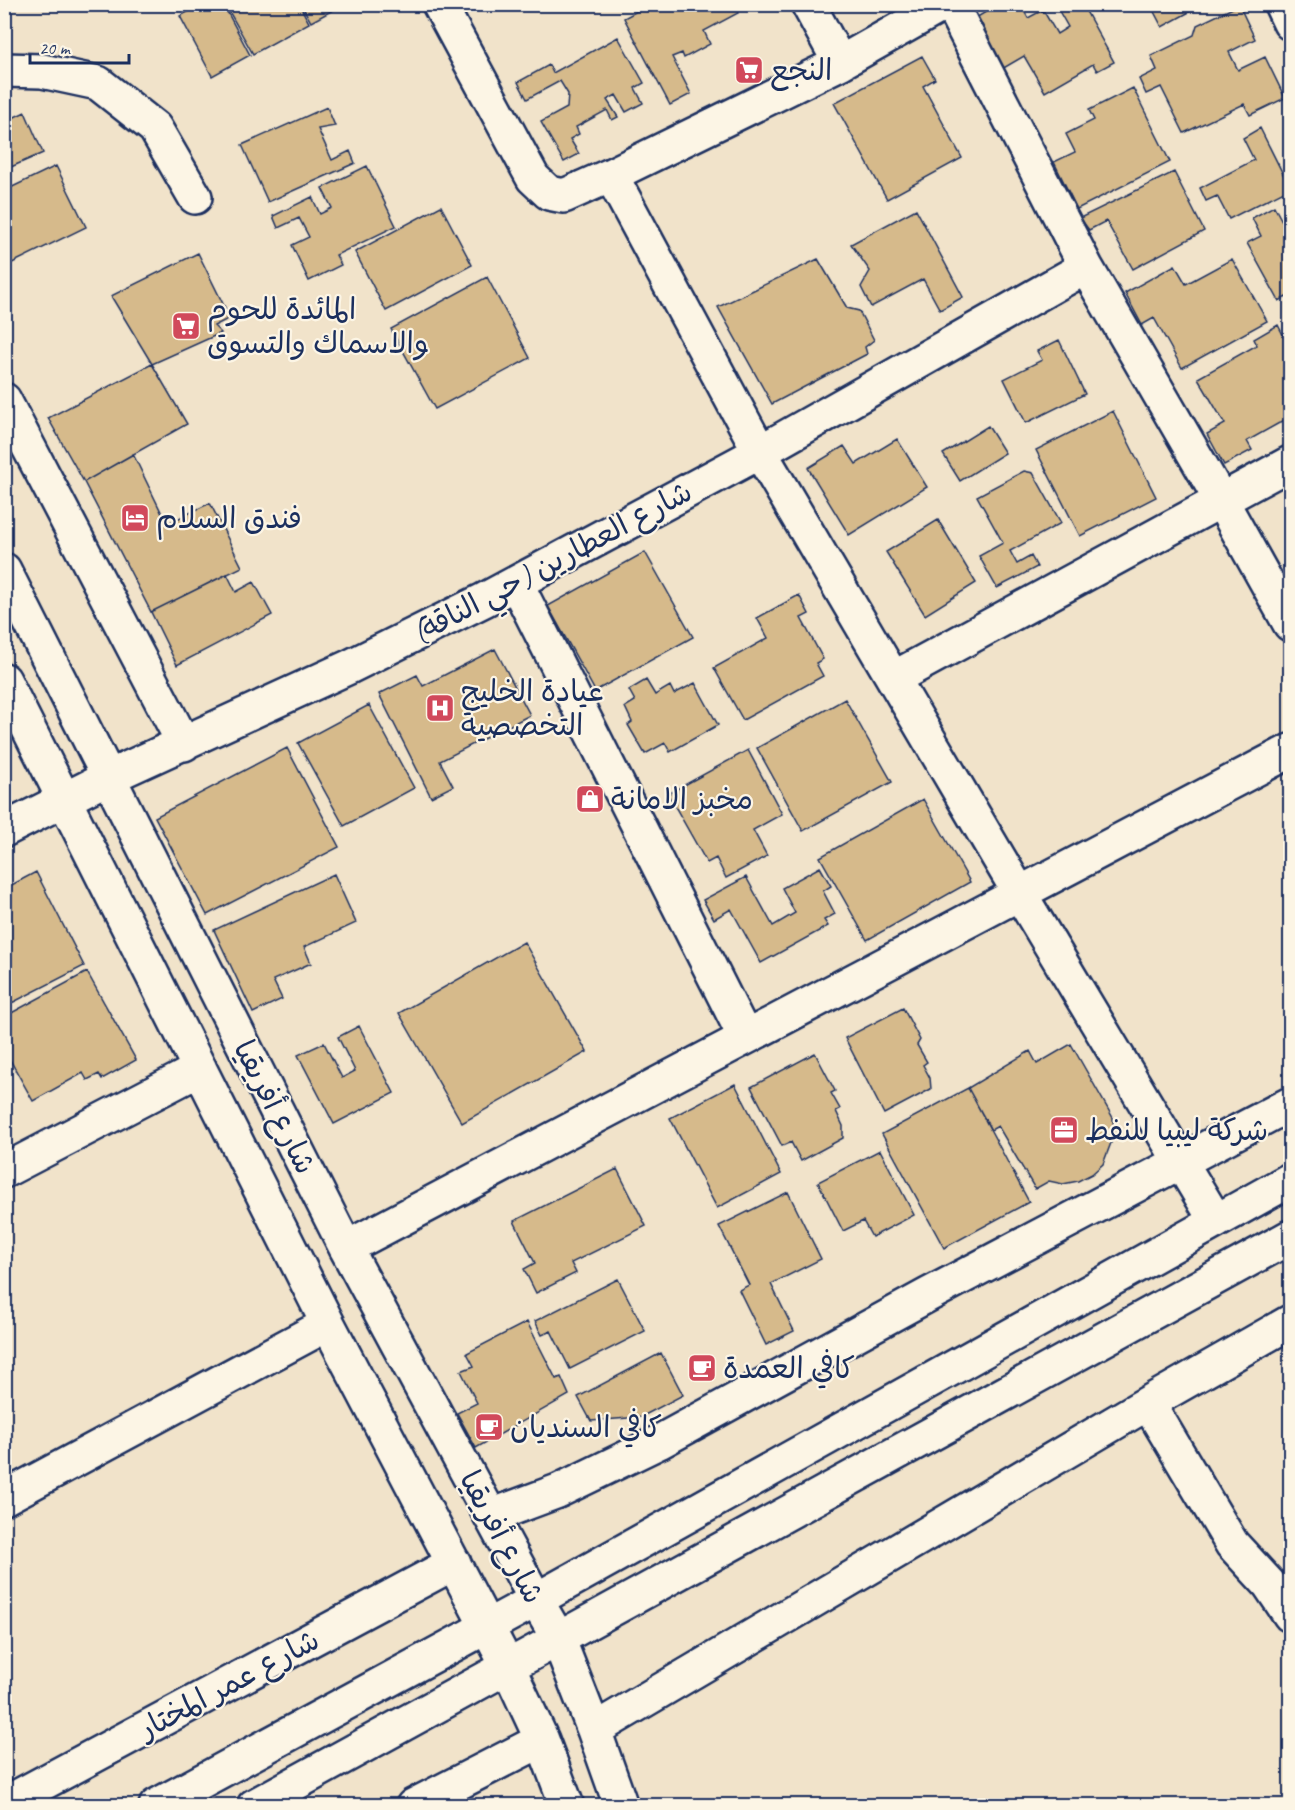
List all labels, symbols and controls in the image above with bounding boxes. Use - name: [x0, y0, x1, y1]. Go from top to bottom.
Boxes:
- scale bar: [30, 27, 129, 65]
- text: 20 m: [39, 37, 72, 59]
- place label: النجع: [770, 51, 832, 91]
- supermarket icon: النجع: [733, 54, 765, 86]
- place label: المائدة للحوم والاسماك والتسوق: [207, 290, 430, 362]
- supermarket icon: المائدة للحوم والاسماك والتسوق: [170, 310, 202, 342]
- street label: شارع العطارين (حي الناقة): [406, 472, 702, 658]
- place label: فندق السلام: [156, 499, 302, 540]
- hotel icon: فندق السلام: [119, 502, 151, 534]
- place label: عيادة الخليج التخصصية: [461, 672, 604, 744]
- hospital icon: عيادة الخليج التخصصية: [424, 692, 456, 724]
- place label: مخبز الامانة: [611, 780, 753, 818]
- shop icon: مخبز الامانة: [574, 783, 606, 815]
- street label: شارع أفريقيا: [223, 1034, 325, 1181]
- place label: شركة ليبيا للنفط: [1085, 1111, 1268, 1149]
- office icon: شركة ليبيا للنفط: [1048, 1114, 1080, 1146]
- place label: كافي العمدة: [723, 1349, 855, 1389]
- cafe icon: كافي العمدة: [686, 1352, 718, 1384]
- place label: كافي السنديان: [510, 1408, 662, 1448]
- cafe icon: كافي السنديان: [473, 1411, 505, 1443]
- street label: شارع أفريقيا: [449, 1464, 553, 1611]
- street label: شارع عمر المختار: [130, 1621, 327, 1751]

